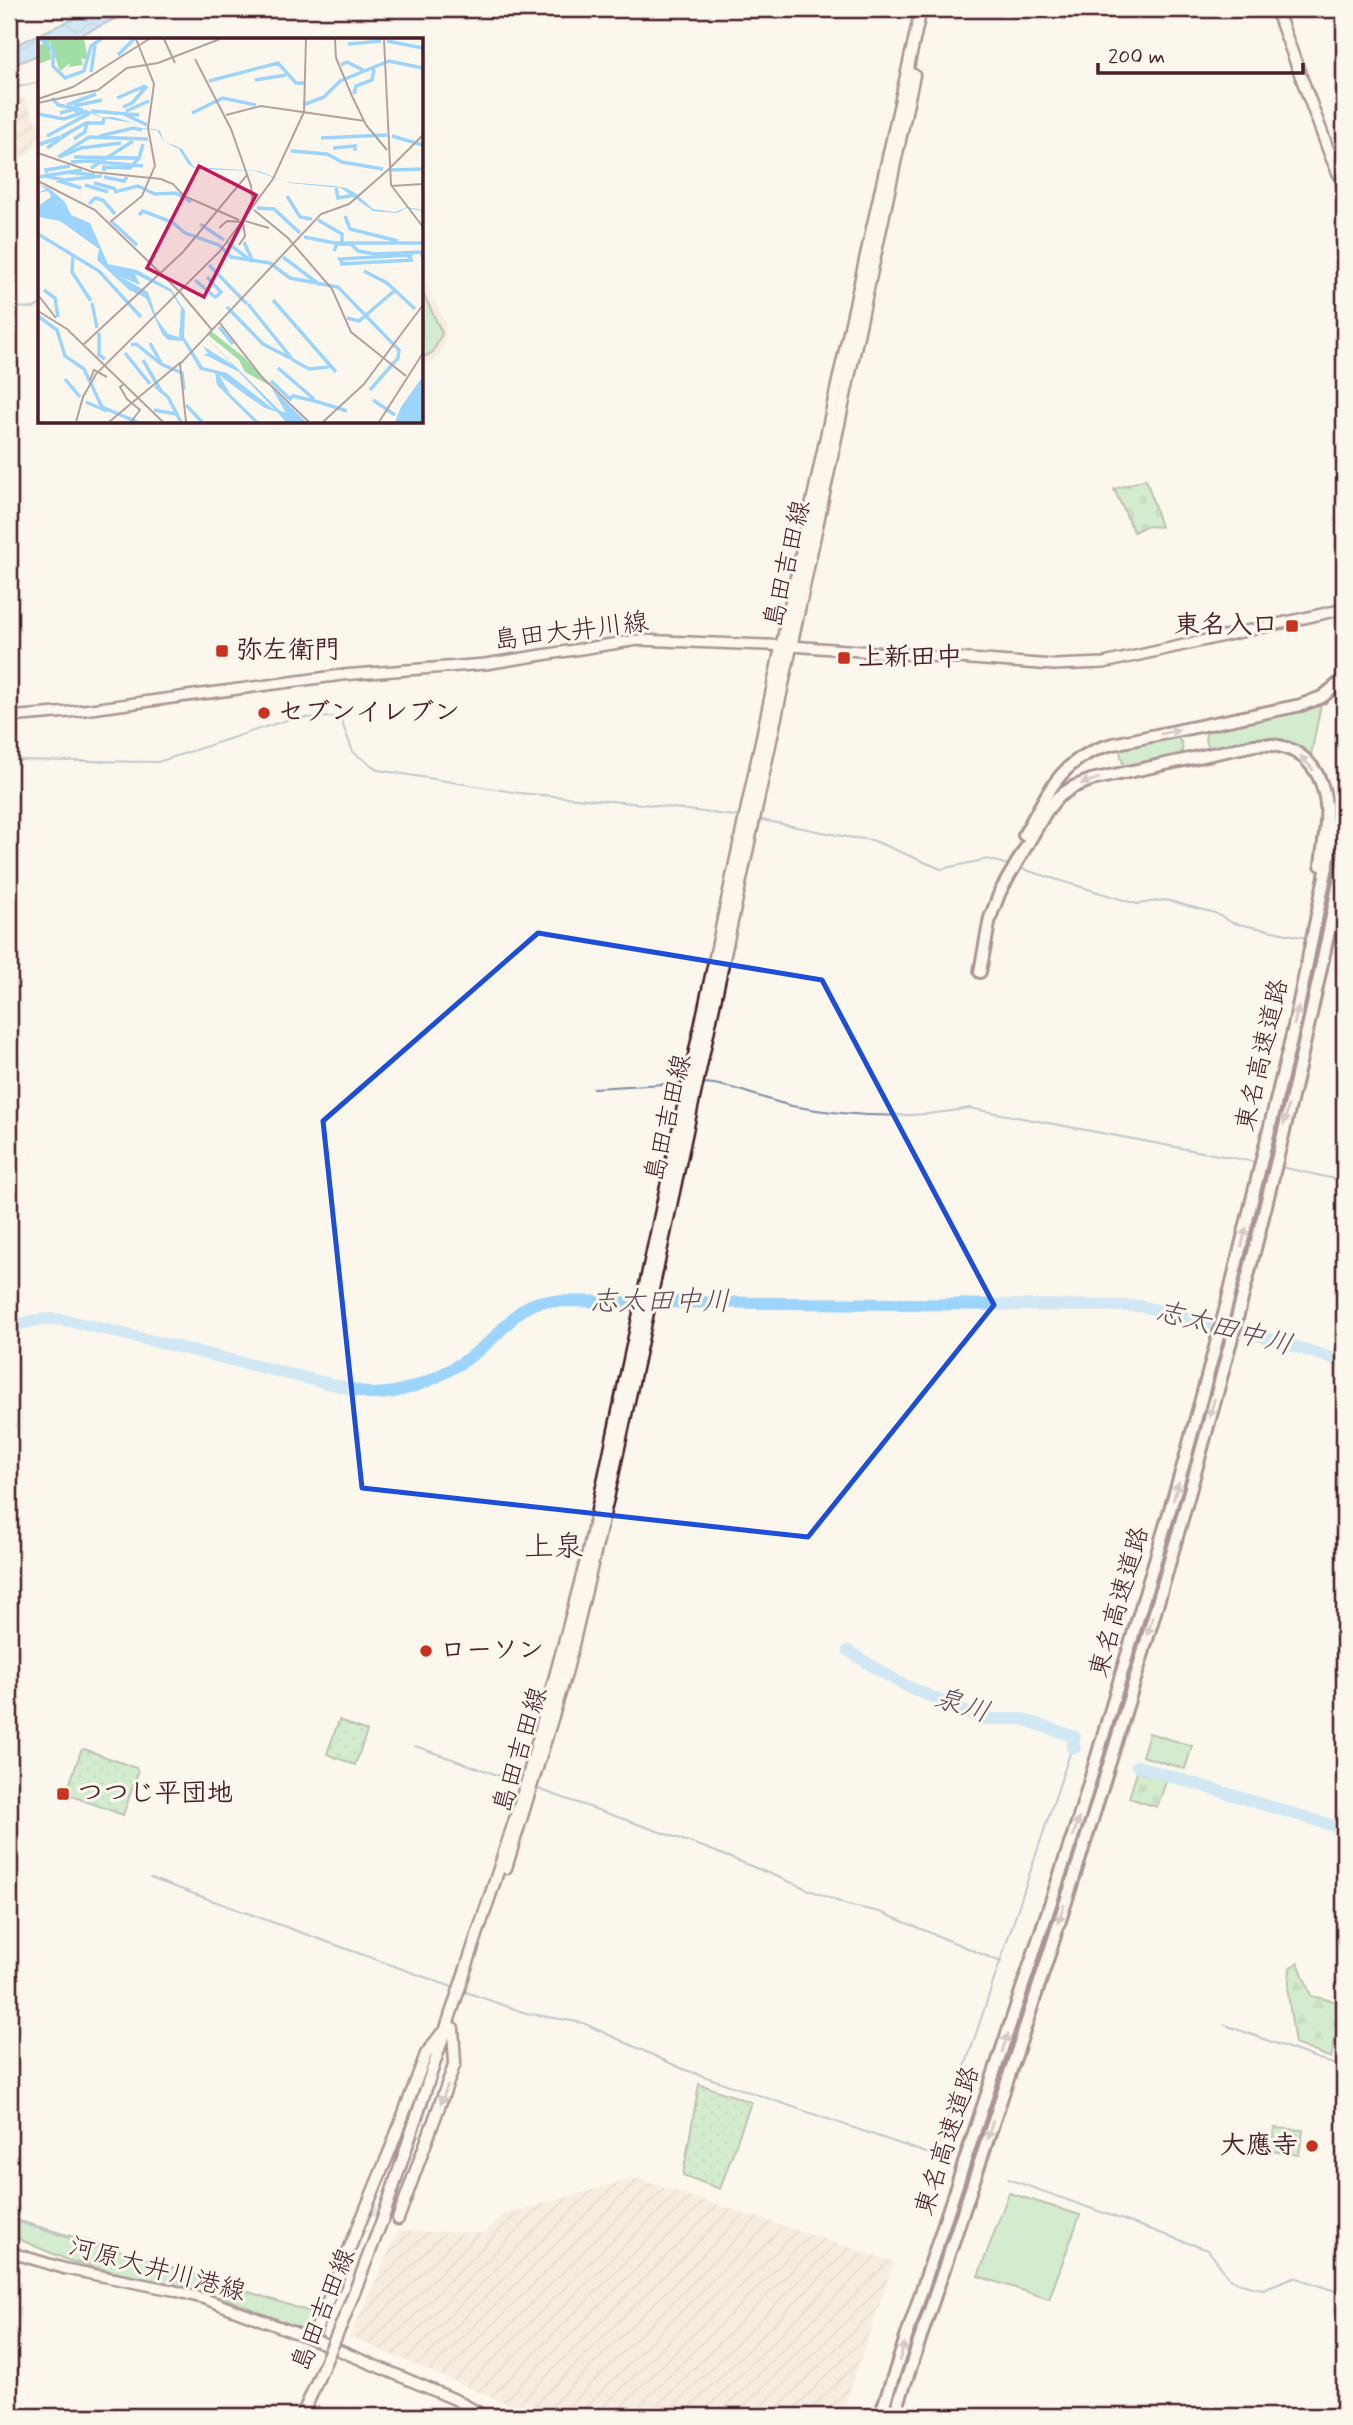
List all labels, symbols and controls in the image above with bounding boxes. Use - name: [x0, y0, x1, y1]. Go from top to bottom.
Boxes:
- scale bar: [1098, 32, 1302, 76]
- inset map: [38, 38, 424, 424]
- text: 200 m: [1108, 43, 1165, 71]
- street label: 島田吉田線: [757, 497, 819, 631]
- street label: 島田大井川線: [492, 606, 650, 658]
- place label: 東名入口: [1174, 609, 1278, 643]
- marker: 東名入口: [1284, 618, 1300, 634]
- place label: 弥左衛門: [236, 634, 340, 668]
- place label: 上新田中: [858, 641, 962, 675]
- marker: 弥左衛門: [214, 643, 230, 659]
- marker: 上新田中: [836, 650, 852, 666]
- place label: セブンイレブン: [278, 696, 460, 730]
- marker: セブンイレブン: [256, 705, 272, 721]
- one-way arrow: [1159, 727, 1181, 738]
- one-way arrow: [1299, 754, 1315, 772]
- one-way arrow: [1080, 776, 1101, 787]
- street label: 東名高速道路: [1229, 975, 1297, 1135]
- one-way arrow: [1291, 1005, 1302, 1027]
- street label: 島田吉田線: [638, 1051, 700, 1185]
- one-way arrow: [1281, 1104, 1292, 1126]
- one-way arrow: [1238, 1226, 1249, 1248]
- water label: 志太田中川: [590, 1284, 730, 1321]
- water label: 志太田中川: [1152, 1293, 1296, 1365]
- one-way arrow: [1207, 1398, 1217, 1419]
- one-way arrow: [1171, 1480, 1181, 1501]
- street label: 東名高速道路: [1082, 1522, 1158, 1682]
- district label: 上泉: [524, 1528, 584, 1567]
- one-way arrow: [1144, 1616, 1154, 1637]
- place label: ローソン: [440, 1634, 544, 1668]
- marker: ローソン: [418, 1643, 434, 1659]
- water label: 泉川: [930, 1680, 994, 1732]
- street label: 島田吉田線: [486, 1683, 556, 1817]
- place label: つつじ平団地: [77, 1777, 233, 1811]
- marker: つつじ平団地: [55, 1786, 71, 1802]
- one-way arrow: [1071, 1816, 1082, 1837]
- one-way arrow: [1055, 1904, 1066, 1925]
- one-way arrow: [1000, 2032, 1011, 2053]
- street label: 東名高速道路: [908, 2062, 988, 2220]
- one-way arrow: [438, 2084, 449, 2105]
- one-way arrow: [984, 2120, 994, 2141]
- place label: 大應寺: [1220, 2129, 1298, 2163]
- marker: 大應寺: [1304, 2138, 1320, 2154]
- street label: 河原大井川港線: [65, 2230, 249, 2310]
- street label: 島田吉田線: [284, 2243, 364, 2377]
- one-way arrow: [897, 2341, 908, 2362]

